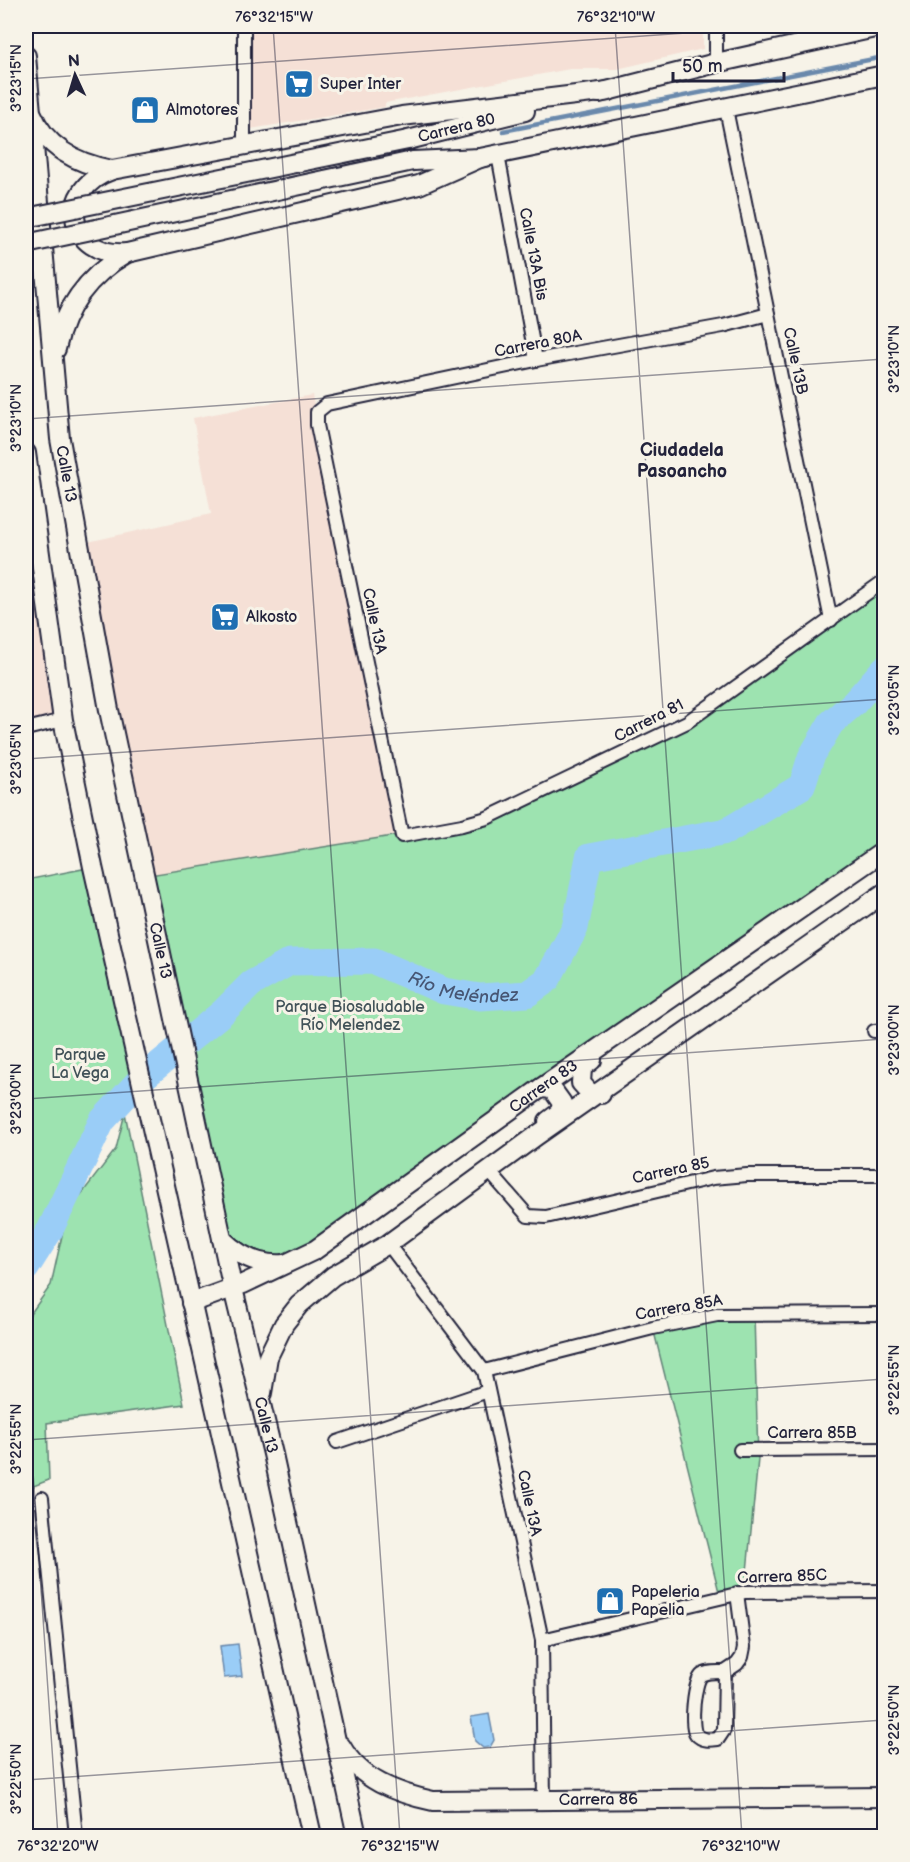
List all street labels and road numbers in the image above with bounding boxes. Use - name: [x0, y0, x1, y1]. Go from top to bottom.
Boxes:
- street label: Carrera 80: [416, 109, 497, 147]
- street label: Calle 13A Bis: [515, 206, 551, 302]
- street label: Carrera 80A: [493, 326, 583, 362]
- street label: Calle 13B: [779, 326, 811, 396]
- street label: Calle 13: [52, 444, 81, 504]
- street label: Calle 13A: [358, 586, 390, 656]
- street label: Carrera 81: [611, 695, 687, 747]
- street label: Calle 13: [145, 921, 176, 981]
- street label: Carrera 83: [506, 1056, 582, 1117]
- street label: Carrera 85: [631, 1154, 711, 1188]
- street label: Carrera 85A: [634, 1291, 724, 1325]
- street label: Calle 13: [250, 1395, 282, 1455]
- street label: Carrera 85B: [767, 1424, 857, 1443]
- street label: Calle 13A: [513, 1468, 545, 1538]
- street label: Carrera 85C: [737, 1566, 827, 1588]
- street label: Carrera 86: [559, 1790, 638, 1809]

